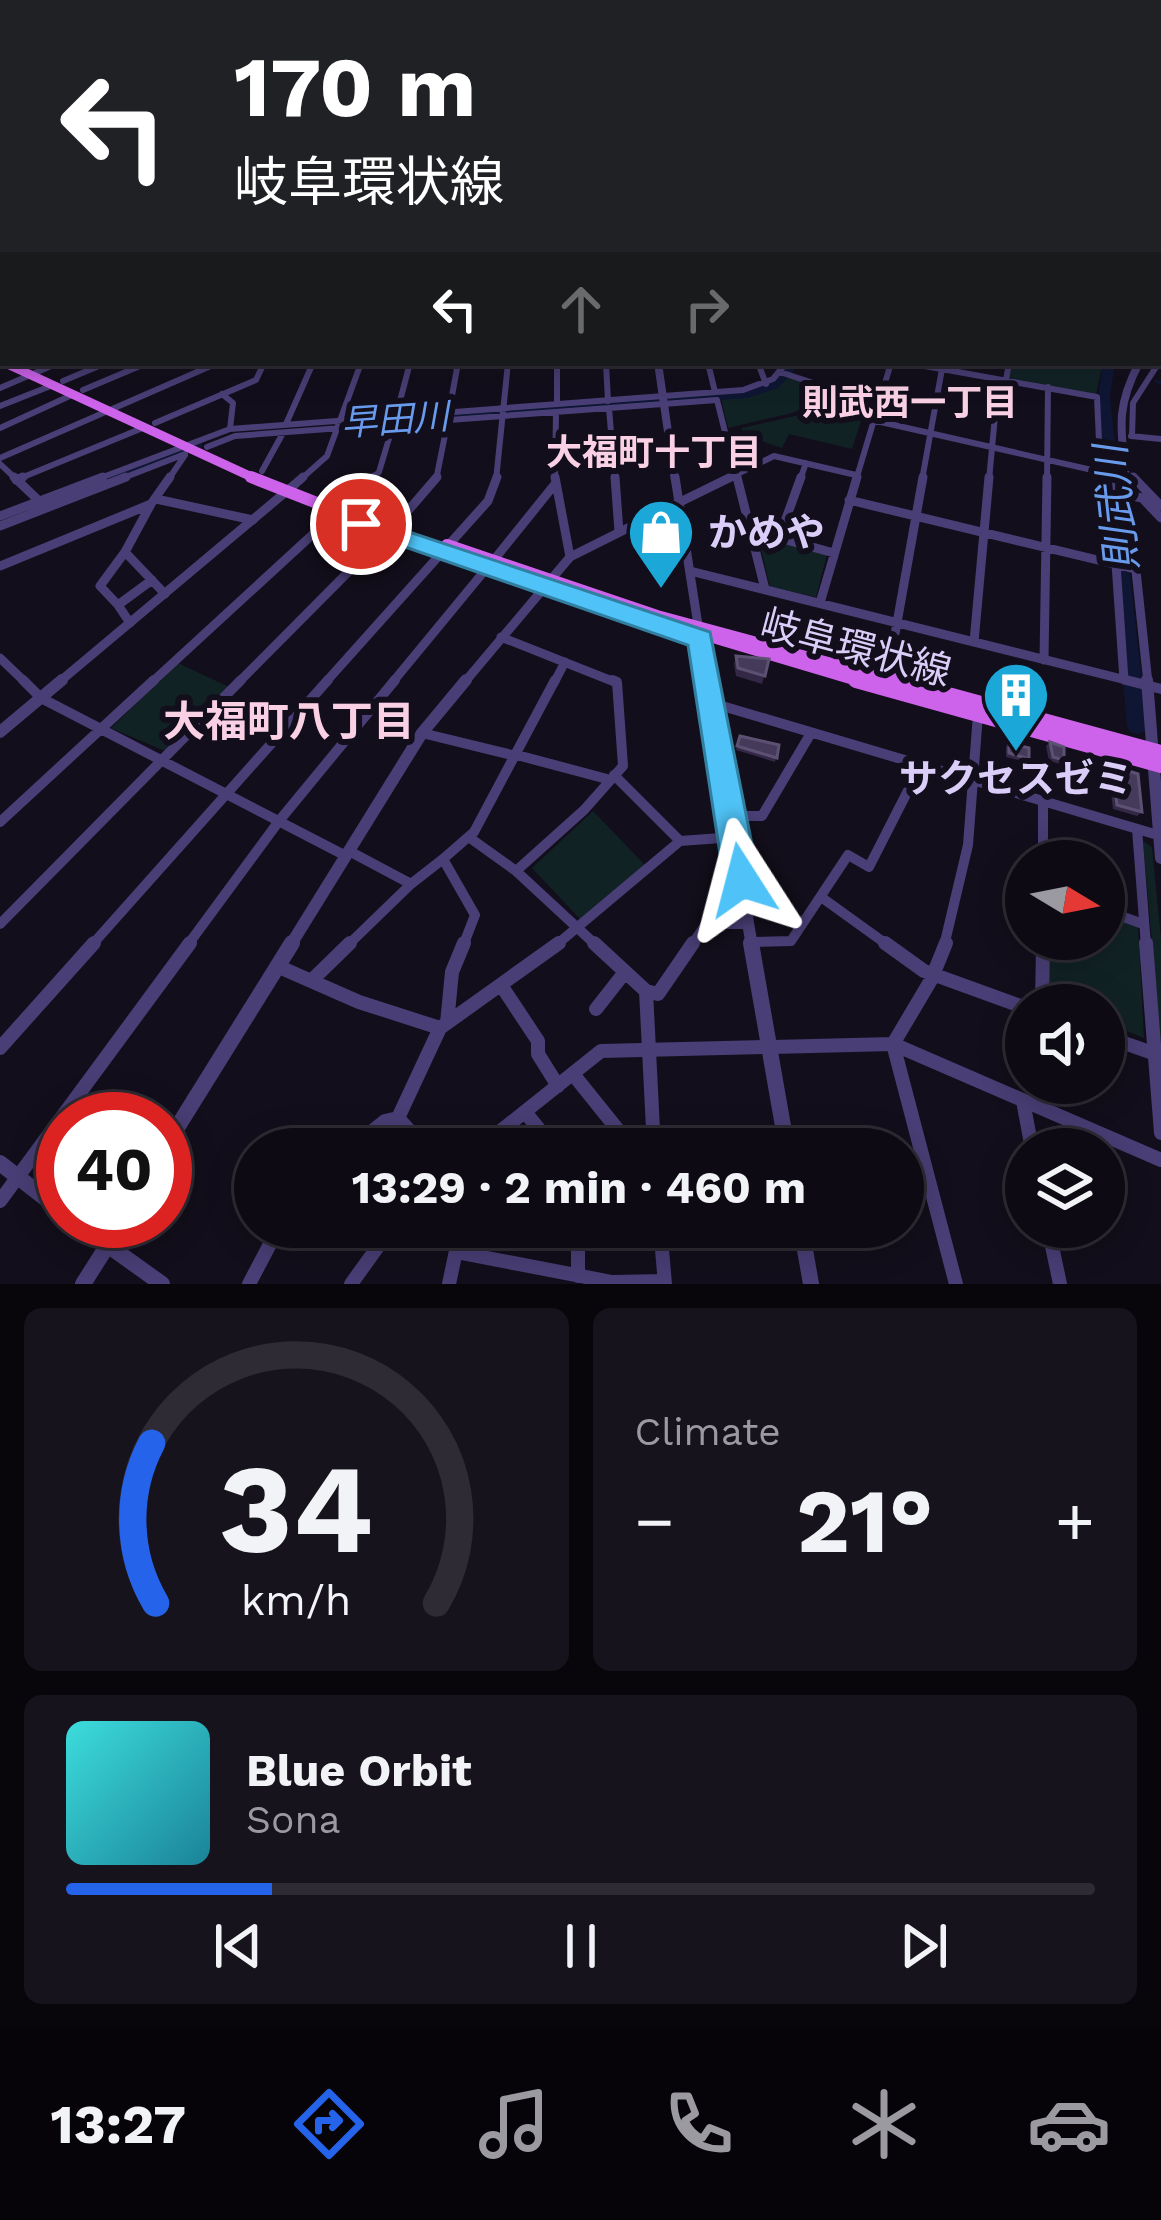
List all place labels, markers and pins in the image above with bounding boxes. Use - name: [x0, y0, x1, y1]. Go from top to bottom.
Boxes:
- pin: [310, 473, 412, 575]
- shop icon: かめや: [626, 497, 696, 591]
- place label: かめや: [708, 510, 825, 555]
- building icon: サクセスゼミ: [981, 660, 1051, 754]
- place label: サクセスゼミ: [899, 756, 1133, 801]

